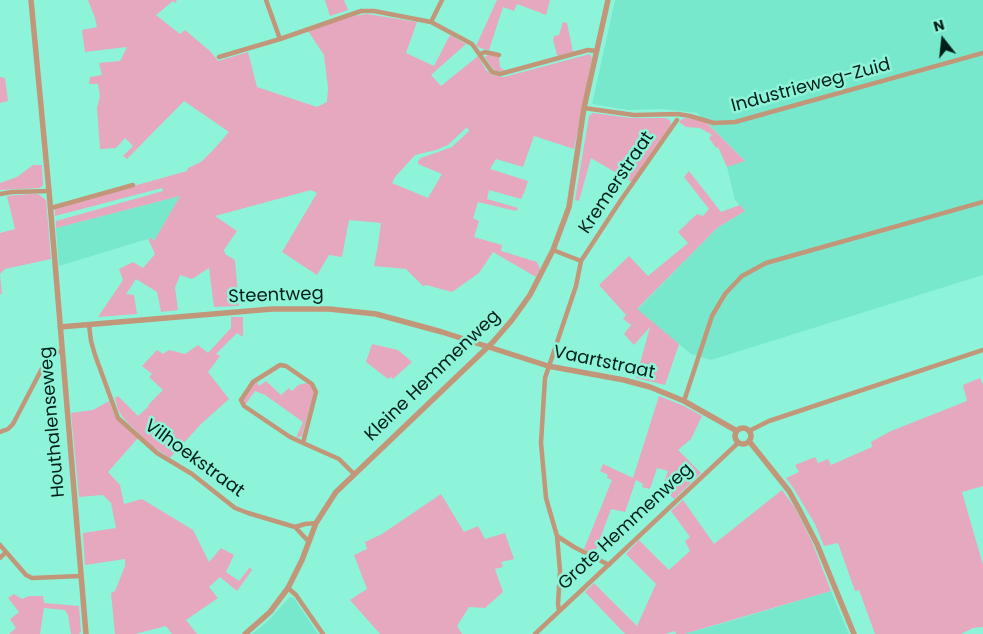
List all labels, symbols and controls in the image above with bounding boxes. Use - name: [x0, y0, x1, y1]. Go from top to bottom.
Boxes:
- north arrow: [918, 15, 968, 65]
- text: N: [931, 15, 947, 37]
- street label: Industrieweg-Zuid: [729, 54, 893, 118]
- street label: Kremerstraat: [575, 128, 659, 238]
- street label: Steentweg: [228, 284, 324, 308]
- street label: Kleine Hemmenweg: [361, 306, 505, 446]
- street label: Vaartstraat: [551, 342, 657, 384]
- street label: Houthalenseweg: [36, 346, 70, 498]
- street label: Vilhoekstraat: [140, 416, 248, 502]
- street label: Grote Hemmenweg: [554, 459, 698, 595]

